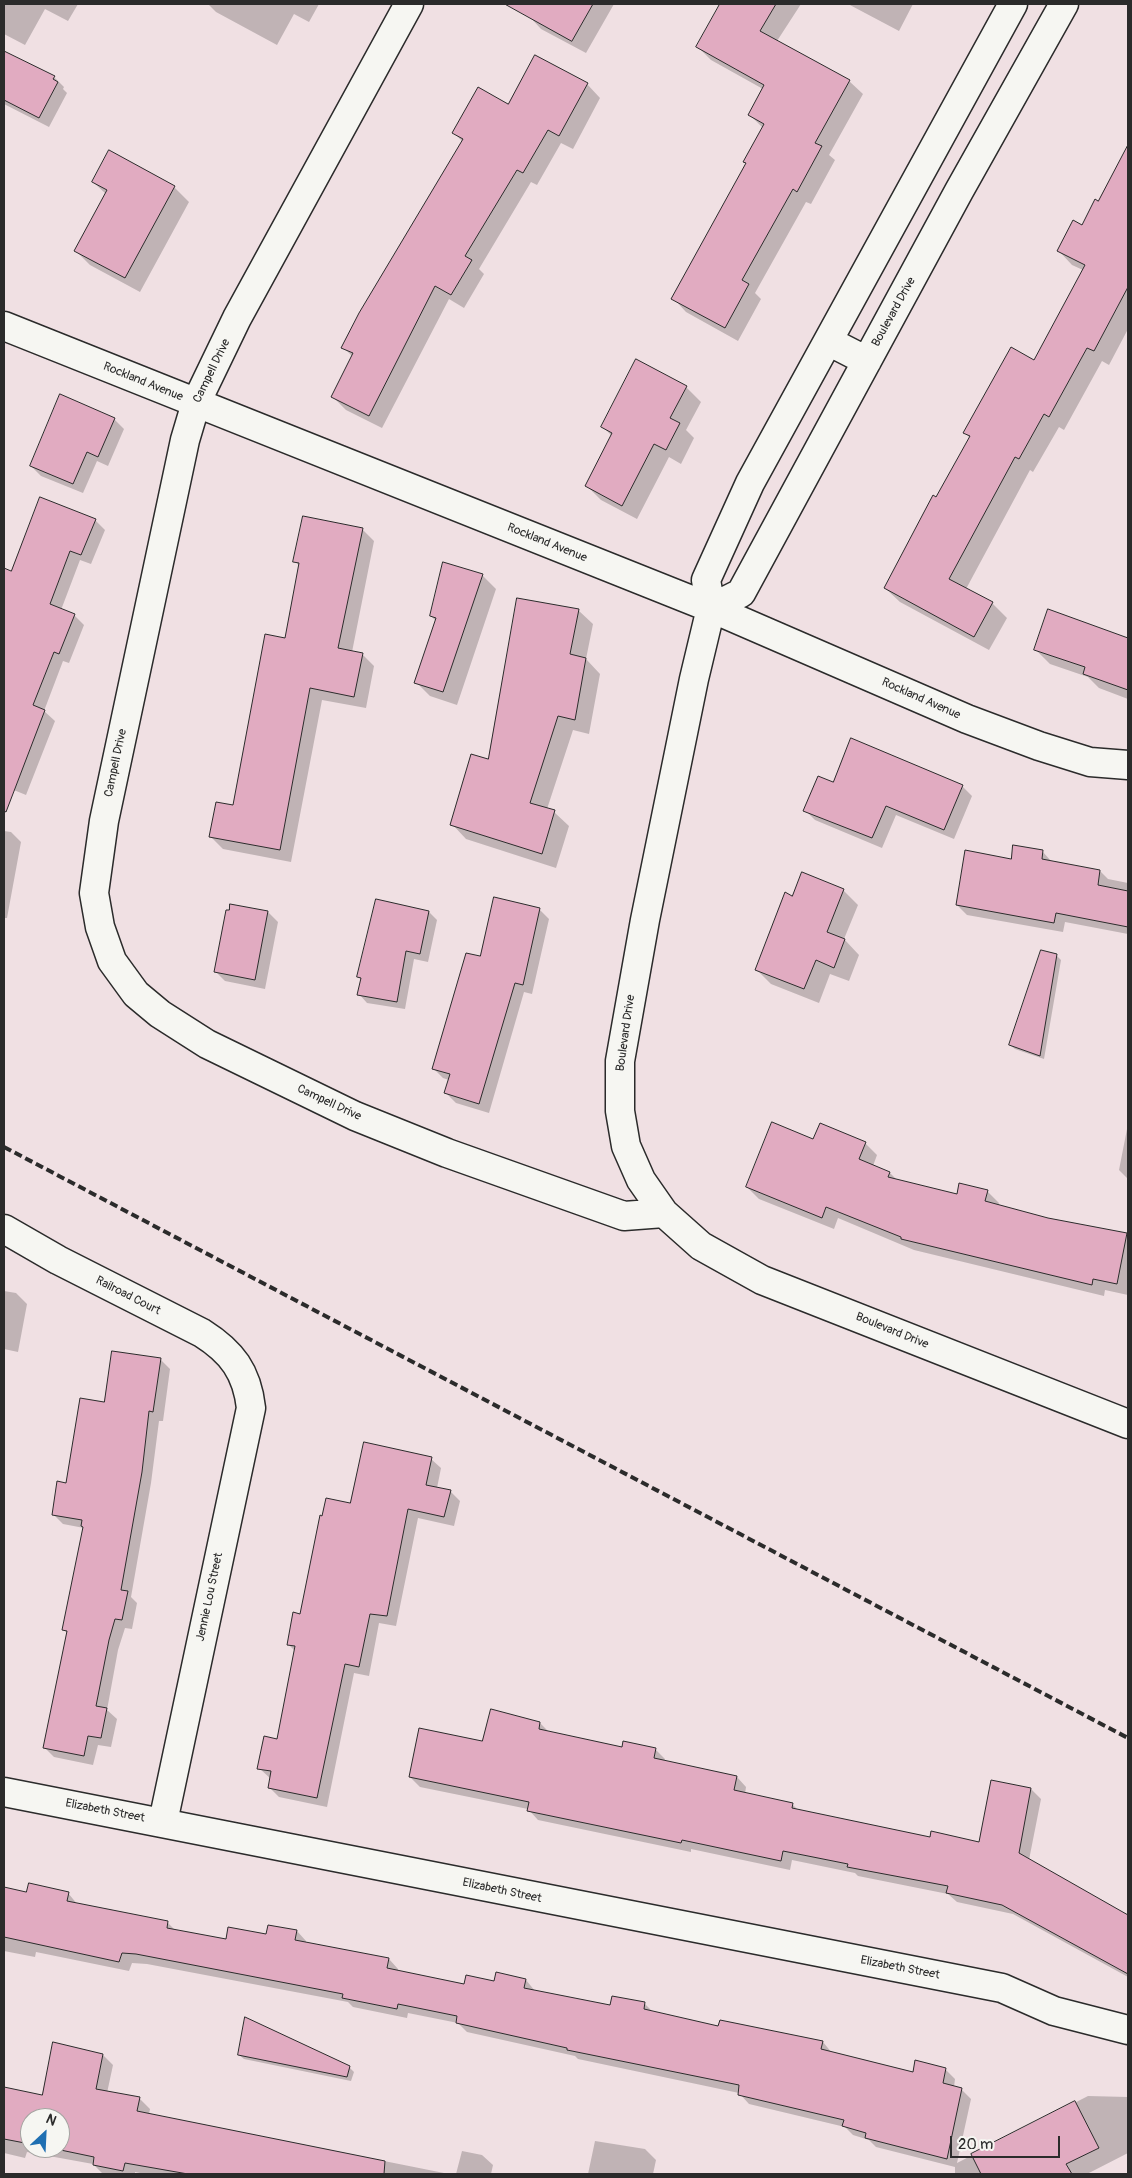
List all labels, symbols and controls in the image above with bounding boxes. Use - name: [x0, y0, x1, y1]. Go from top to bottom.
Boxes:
- street label: Boulevard Drive: [869, 275, 919, 349]
- street label: Campell Drive: [190, 337, 234, 405]
- street label: Rockland Avenue: [101, 359, 185, 405]
- street label: Rockland Avenue: [505, 520, 589, 566]
- street label: Rockland Avenue: [879, 675, 963, 723]
- street label: Campell Drive: [102, 728, 130, 798]
- street label: Boulevard Drive: [613, 994, 639, 1072]
- street label: Campell Drive: [295, 1082, 363, 1124]
- street label: Railroad Court: [93, 1273, 163, 1319]
- street label: Boulevard Drive: [854, 1310, 930, 1352]
- street label: Jennie Lou Street: [194, 1551, 226, 1643]
- street label: Elizabeth Street: [64, 1796, 146, 1826]
- street label: Elizabeth Street: [461, 1876, 543, 1906]
- street label: Elizabeth Street: [859, 1953, 941, 1983]
- north arrow: [20, 2108, 70, 2158]
- text: N: [43, 2110, 59, 2130]
- scale bar: [952, 2126, 1062, 2158]
- text: 20 m: [958, 2135, 993, 2154]

